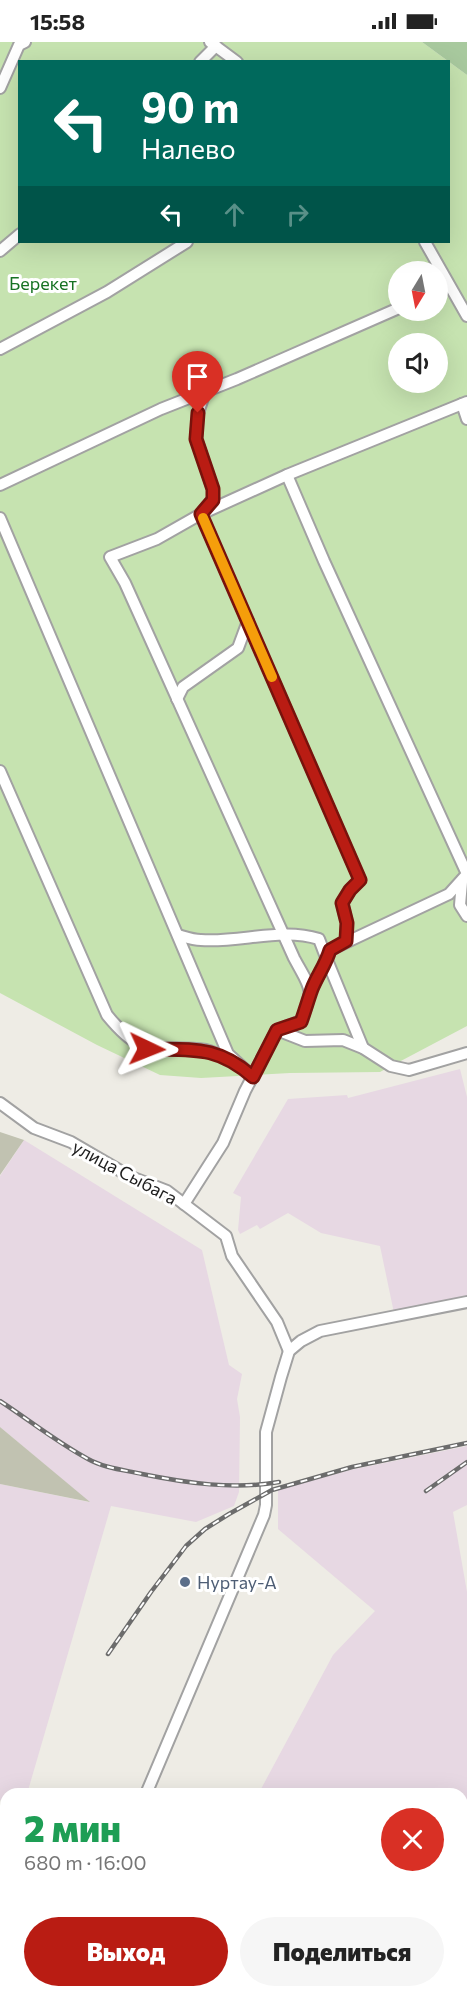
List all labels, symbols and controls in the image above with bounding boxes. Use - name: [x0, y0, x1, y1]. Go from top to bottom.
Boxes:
- text: 15:58: [30, 8, 85, 35]
- text: 90 m: [141, 80, 240, 132]
- icon: left: [42, 84, 120, 162]
- text: Налево: [141, 132, 236, 165]
- icon: left: [155, 198, 188, 231]
- icon: ahead: [218, 198, 251, 231]
- icon: right: [281, 198, 314, 231]
- north arrow: [388, 261, 448, 321]
- map controls: [388, 261, 448, 393]
- park label: Берекет: [9, 272, 78, 294]
- button: sound: [388, 333, 448, 393]
- pin: [172, 351, 223, 413]
- icon: arrive: [181, 360, 214, 393]
- position arrow: [115, 1017, 179, 1081]
- street label: улица Сыбага: [69, 1135, 181, 1209]
- place label: Нуртау-А: [197, 1571, 277, 1593]
- marker: Нуртау-А: [178, 1575, 192, 1589]
- text: 2 мин: [24, 1805, 121, 1849]
- button: close: [381, 1808, 444, 1871]
- text: 680 m · 16:00: [24, 1850, 147, 1874]
- button: Выход: [24, 1917, 228, 1986]
- button: Поделиться: [240, 1917, 444, 1986]

